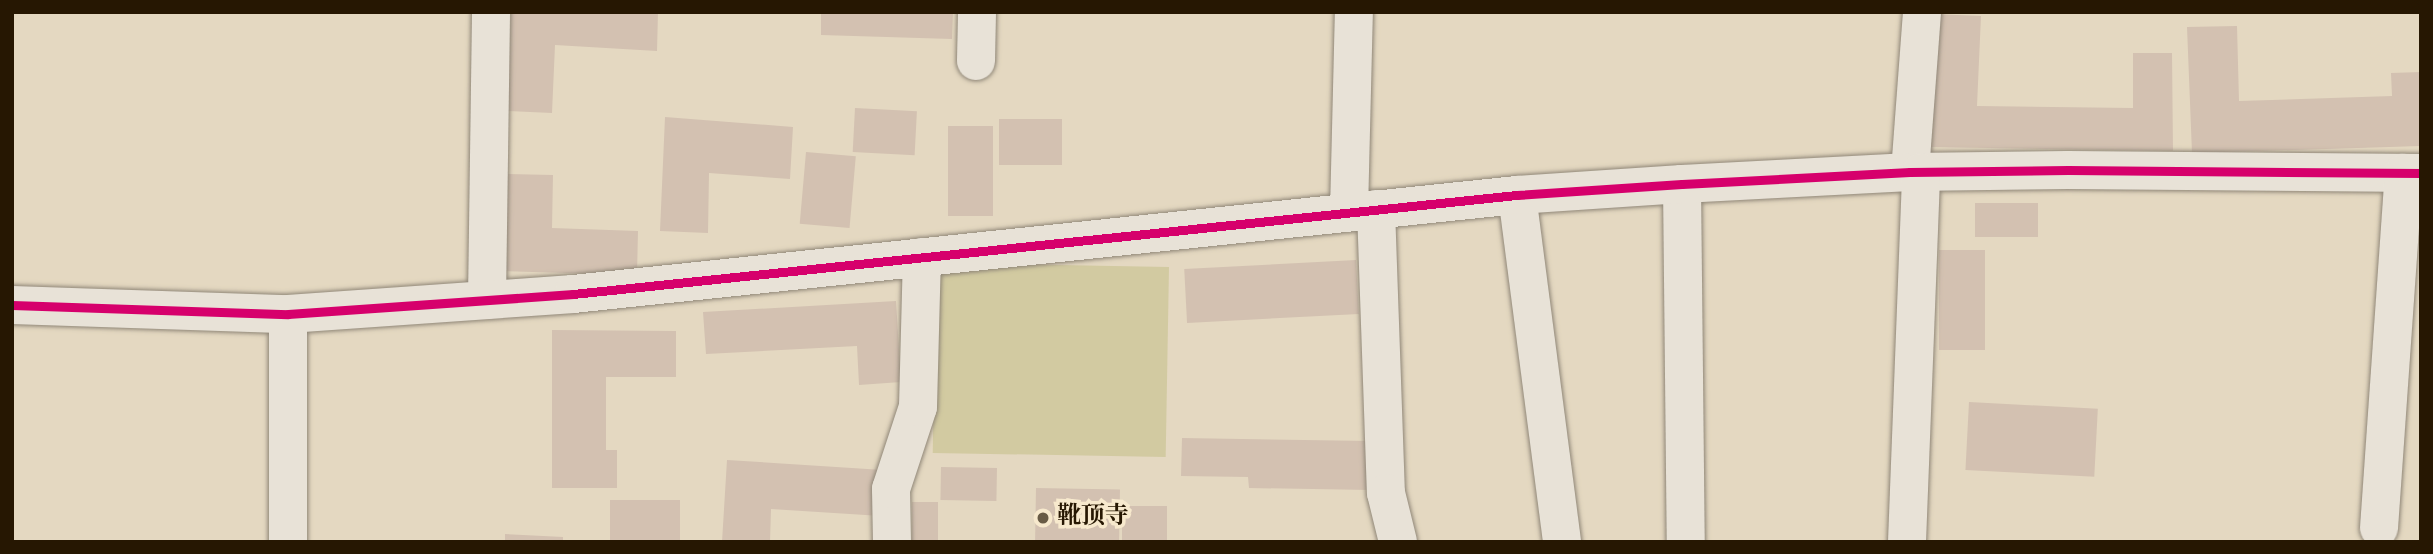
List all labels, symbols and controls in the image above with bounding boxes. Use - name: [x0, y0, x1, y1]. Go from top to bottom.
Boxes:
- place label: 靴顶寺: [1057, 504, 1129, 532]
- marker: 靴顶寺: [1035, 510, 1051, 526]

